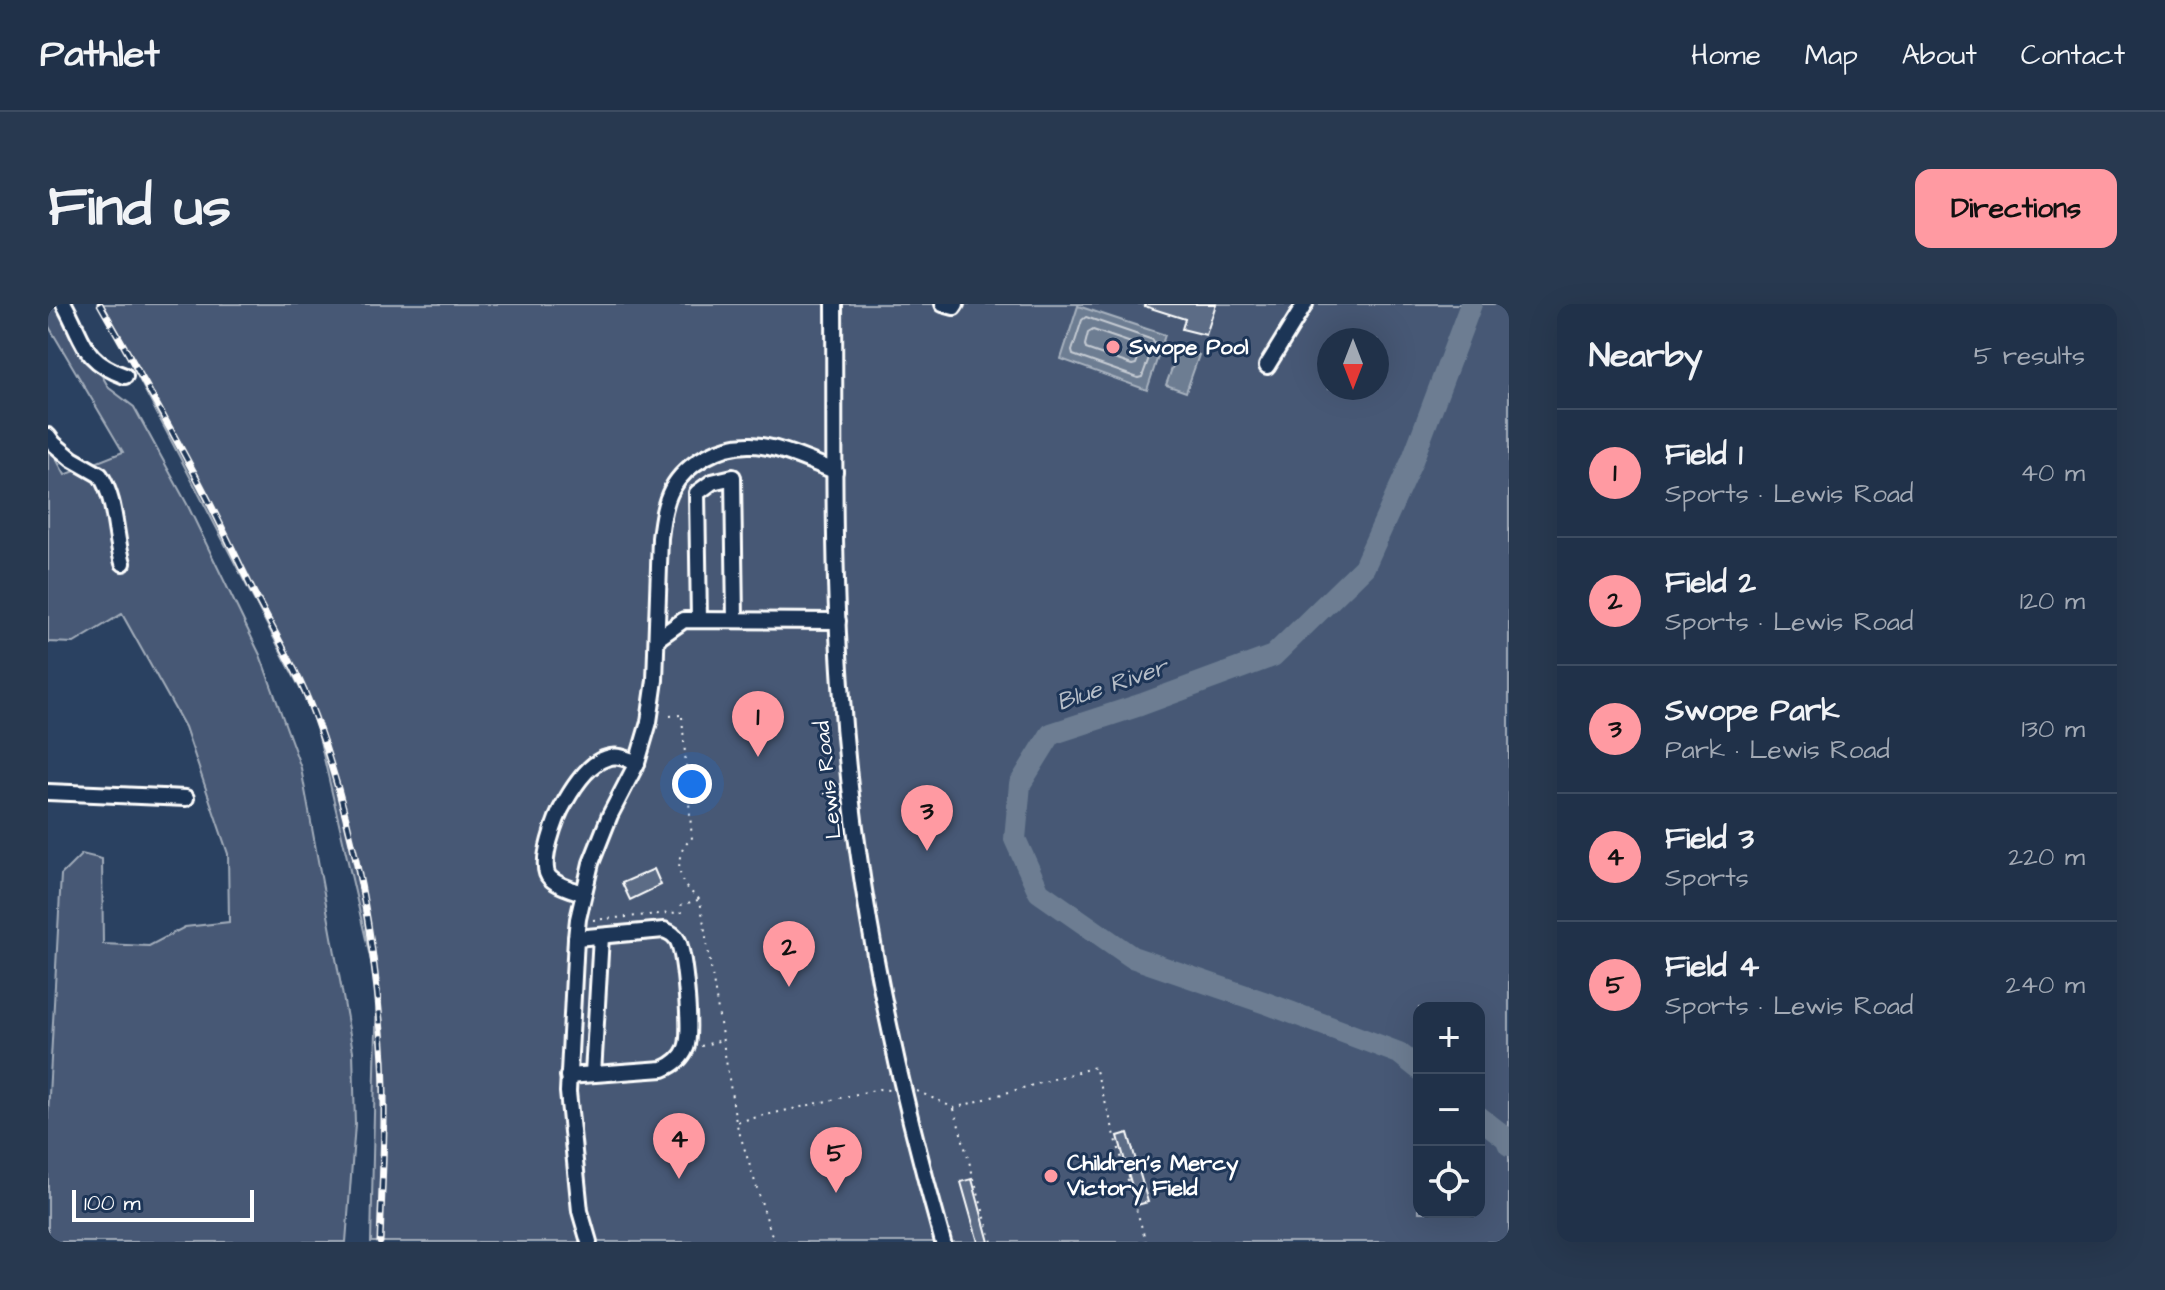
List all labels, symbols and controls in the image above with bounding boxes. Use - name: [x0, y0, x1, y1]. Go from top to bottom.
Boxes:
- text: Pathlet: [40, 29, 160, 81]
- text: Home: [1691, 36, 1761, 75]
- text: Map: [1805, 36, 1858, 75]
- text: About: [1902, 36, 1977, 75]
- text: Contact: [2021, 36, 2125, 75]
- text: Find us: [48, 169, 231, 247]
- button: Directions: [1915, 169, 2117, 248]
- north arrow: [1317, 328, 1389, 400]
- place label: Swope Pool: [1128, 332, 1249, 363]
- text: Nearby: [1589, 332, 1703, 380]
- marker: Swope Pool: [1104, 338, 1122, 356]
- text: 5 results: [1974, 338, 2085, 374]
- text: Field 1: [1665, 434, 1743, 476]
- text: 1: [1613, 455, 1617, 491]
- text: 40 m: [2020, 455, 2085, 491]
- text: Sports · Lewis Road: [1665, 476, 1913, 512]
- text: Field 2: [1665, 562, 1756, 604]
- text: 2: [1608, 583, 1622, 619]
- text: 120 m: [2020, 583, 2085, 619]
- text: Sports · Lewis Road: [1665, 604, 1913, 640]
- water label: Blue River: [1052, 649, 1175, 720]
- text: Swope Park: [1665, 690, 1840, 732]
- pin: 1: [732, 691, 784, 757]
- text: 3: [1608, 711, 1622, 747]
- text: 130 m: [2021, 711, 2085, 747]
- street label: Lewis Road: [806, 719, 850, 841]
- text: Park · Lewis Road: [1665, 732, 1890, 768]
- your location: [672, 764, 712, 804]
- pin: 3: [901, 785, 953, 851]
- text: Field 3: [1665, 818, 1754, 860]
- text: 4: [1606, 839, 1624, 875]
- text: 220 m: [2008, 839, 2085, 875]
- text: Sports: [1665, 860, 1749, 896]
- pin: 2: [763, 921, 815, 987]
- text: Field 4: [1665, 946, 1759, 988]
- text: 5: [1606, 967, 1624, 1003]
- text: 240 m: [2005, 967, 2085, 1003]
- text: Sports · Lewis Road: [1665, 988, 1913, 1024]
- map controls: [1413, 1002, 1485, 1218]
- button: +: [1413, 1002, 1485, 1074]
- button: −: [1413, 1074, 1485, 1146]
- pin: 4: [653, 1113, 705, 1179]
- pin: 5: [810, 1127, 862, 1193]
- button: locate: [1413, 1146, 1485, 1218]
- place label: Children's Mercy Victory Field: [1066, 1148, 1239, 1206]
- marker: Children's Mercy Victory Field: [1042, 1167, 1060, 1185]
- scale bar: [72, 1186, 254, 1222]
- text: 100 m: [84, 1188, 141, 1219]

